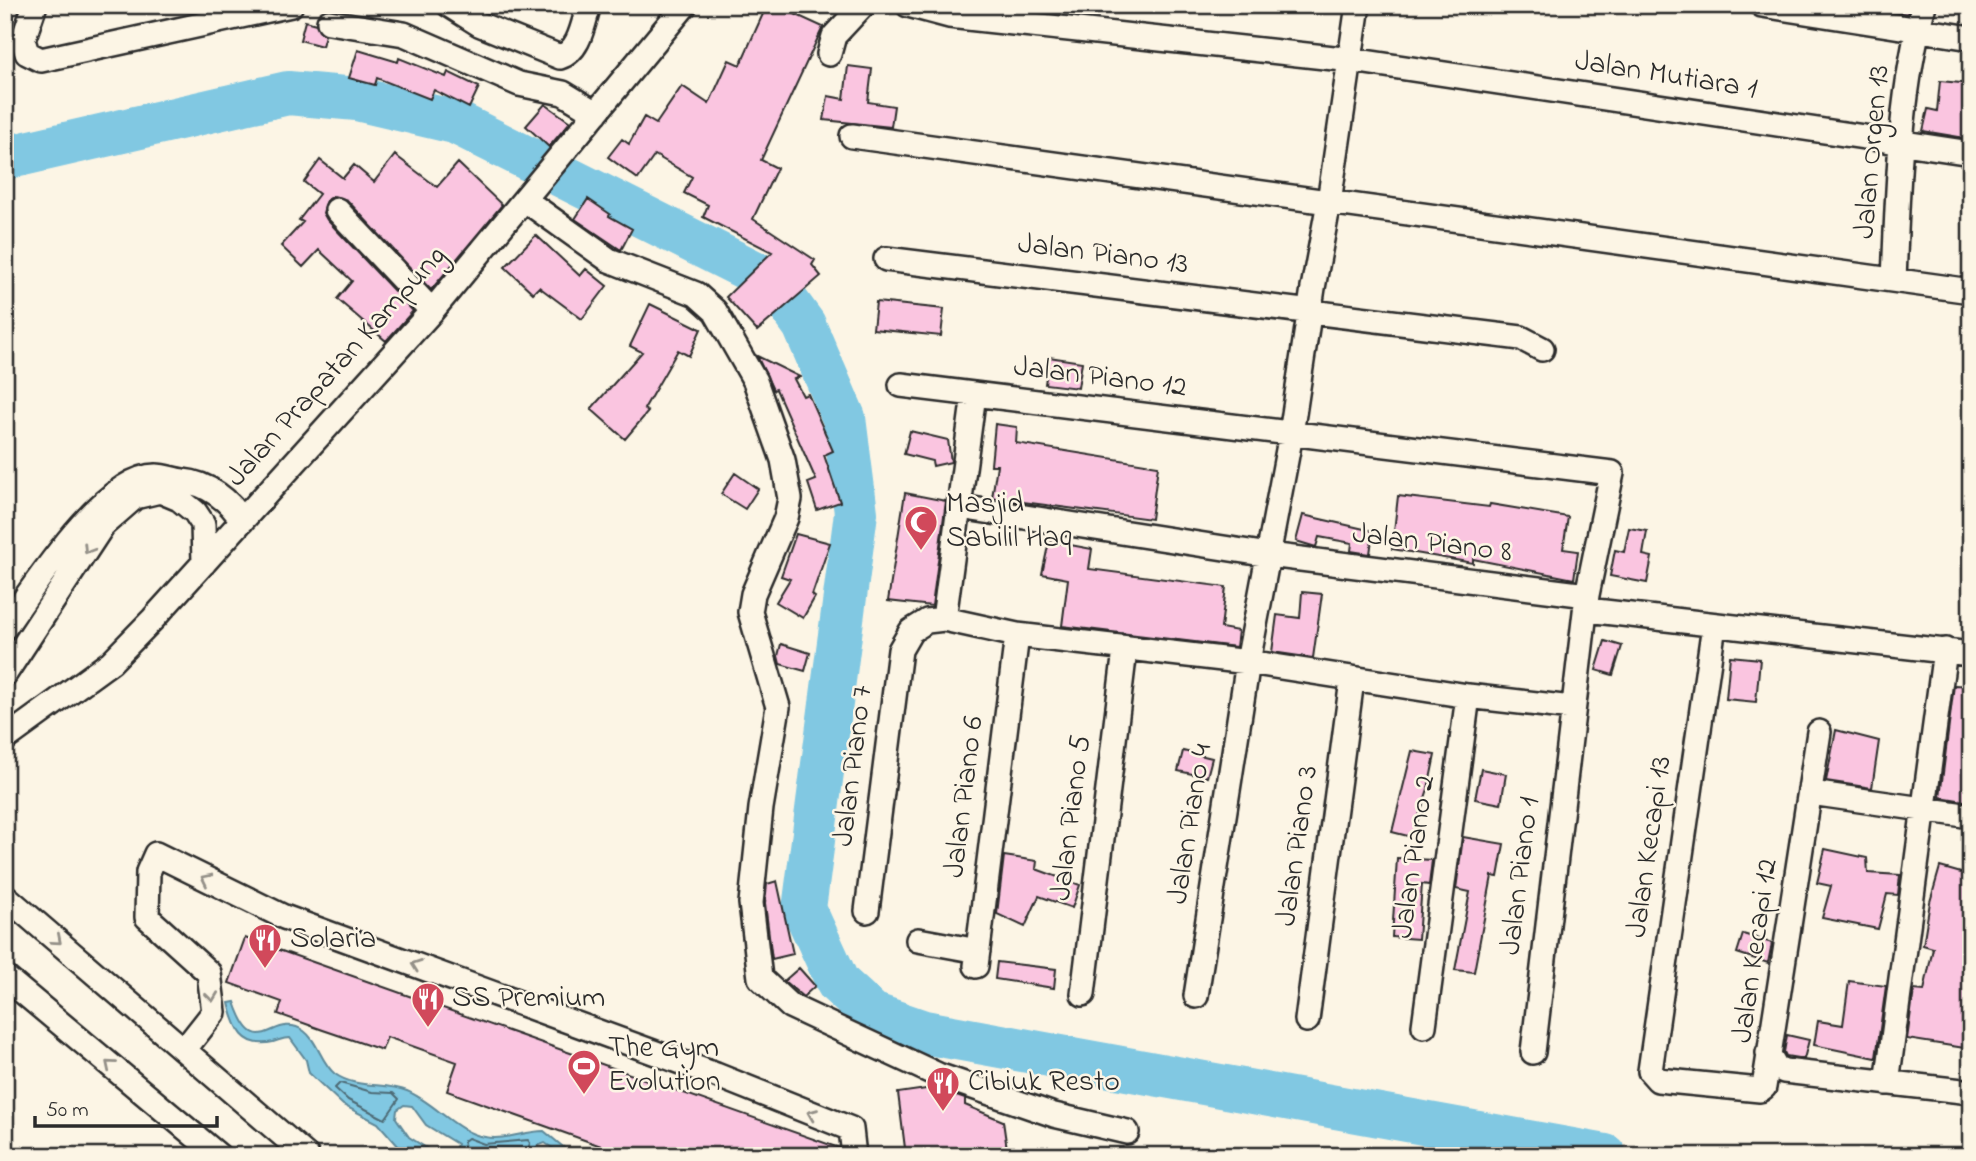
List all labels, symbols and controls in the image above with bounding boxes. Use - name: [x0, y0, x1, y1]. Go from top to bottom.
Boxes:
- street label: Jalan Mutiara 1: [1572, 40, 1760, 112]
- street label: Jalan Orgen 13: [1843, 63, 1903, 241]
- street label: Jalan Piano 13: [1015, 223, 1191, 287]
- street label: Jalan Prapatan Kampung: [216, 236, 458, 498]
- street label: Jalan Piano 12: [1011, 346, 1189, 410]
- place label: Masjid Sabilil Haq: [946, 483, 1072, 561]
- mosque icon: Masjid Sabilil Haq: [902, 503, 940, 552]
- street label: Jalan Piano 8: [1350, 512, 1514, 576]
- one-way arrow: [83, 541, 96, 554]
- street label: Jalan Piano 7: [822, 683, 886, 849]
- street label: Jalan Piano 6: [933, 714, 997, 880]
- street label: Jalan Piano 5: [1040, 733, 1104, 903]
- street label: Jalan Piano 4: [1157, 741, 1225, 907]
- street label: Jalan Kecapi 13: [1615, 753, 1685, 941]
- street label: Jalan Piano 3: [1265, 763, 1331, 929]
- street label: Jalan Piano 2: [1382, 772, 1448, 941]
- street label: Jalan Piano 1: [1489, 794, 1553, 958]
- street label: Jalan Kecapi 12: [1721, 856, 1791, 1046]
- one-way arrow: [201, 873, 213, 887]
- place label: Solaria: [290, 918, 376, 962]
- restaurant icon: Solaria: [246, 921, 284, 970]
- one-way arrow: [49, 932, 62, 944]
- one-way arrow: [410, 960, 422, 974]
- place label: SS Premium: [452, 977, 605, 1021]
- restaurant icon: SS Premium: [409, 980, 447, 1029]
- one-way arrow: [205, 991, 220, 1002]
- place label: The Gym Evolution: [608, 1027, 720, 1105]
- sports icon: The Gym Evolution: [565, 1047, 603, 1096]
- one-way arrow: [105, 1061, 118, 1073]
- place label: Cibiuk Resto: [968, 1061, 1120, 1105]
- restaurant icon: Cibiuk Resto: [924, 1064, 962, 1113]
- scale bar: [35, 1084, 217, 1128]
- text: 50 m: [46, 1096, 89, 1126]
- one-way arrow: [807, 1108, 819, 1122]

